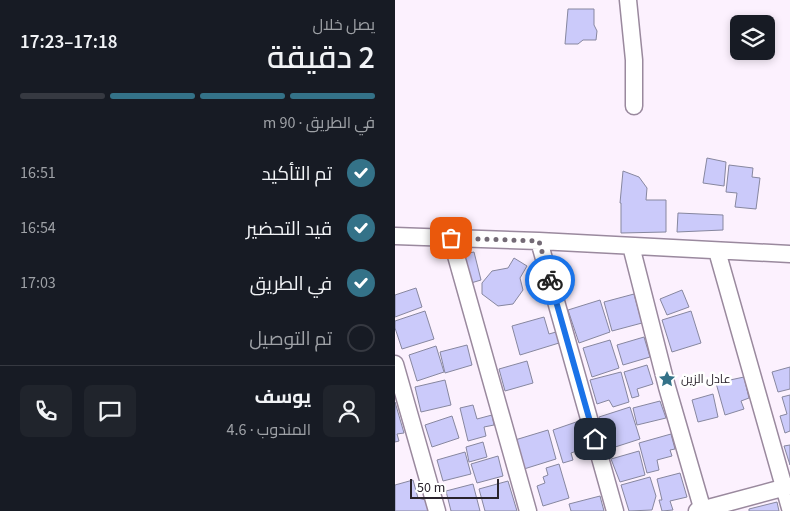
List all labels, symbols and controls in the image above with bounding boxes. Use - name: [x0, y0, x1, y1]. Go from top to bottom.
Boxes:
- text: يصل خلال: [312, 14, 375, 36]
- map controls: [730, 15, 775, 60]
- button: layers: [730, 15, 775, 60]
- text: 17:18–17:23: [20, 29, 118, 56]
- text: 2 دقيقة: [267, 35, 375, 81]
- text: في الطريق · 90 m: [263, 112, 375, 134]
- icon: check: [347, 159, 375, 187]
- text: تم التأكيد: [261, 161, 332, 188]
- text: 16:51: [20, 162, 56, 184]
- icon: check: [347, 214, 375, 242]
- text: قيد التحضير: [246, 216, 332, 243]
- text: 16:54: [20, 217, 56, 239]
- pin: [430, 217, 472, 259]
- icon: bag: [437, 224, 465, 252]
- courier: [525, 255, 575, 305]
- icon: bike: [536, 266, 564, 294]
- icon: check: [347, 269, 375, 297]
- text: في الطريق: [250, 271, 332, 298]
- text: 17:03: [20, 272, 56, 294]
- text: تم التوصيل: [249, 326, 332, 353]
- place icon: عادل الزين: [657, 369, 677, 389]
- place label: عادل الزين: [681, 371, 731, 388]
- text: يوسف: [255, 384, 311, 411]
- button: phone: [20, 385, 72, 437]
- button: chat: [84, 385, 136, 437]
- button: person: [323, 385, 375, 437]
- pin: [574, 418, 616, 460]
- text: المندوب · 4.6: [227, 419, 311, 441]
- icon: home: [581, 425, 609, 453]
- scale bar: [410, 476, 499, 499]
- text: 50 m: [417, 478, 445, 498]

